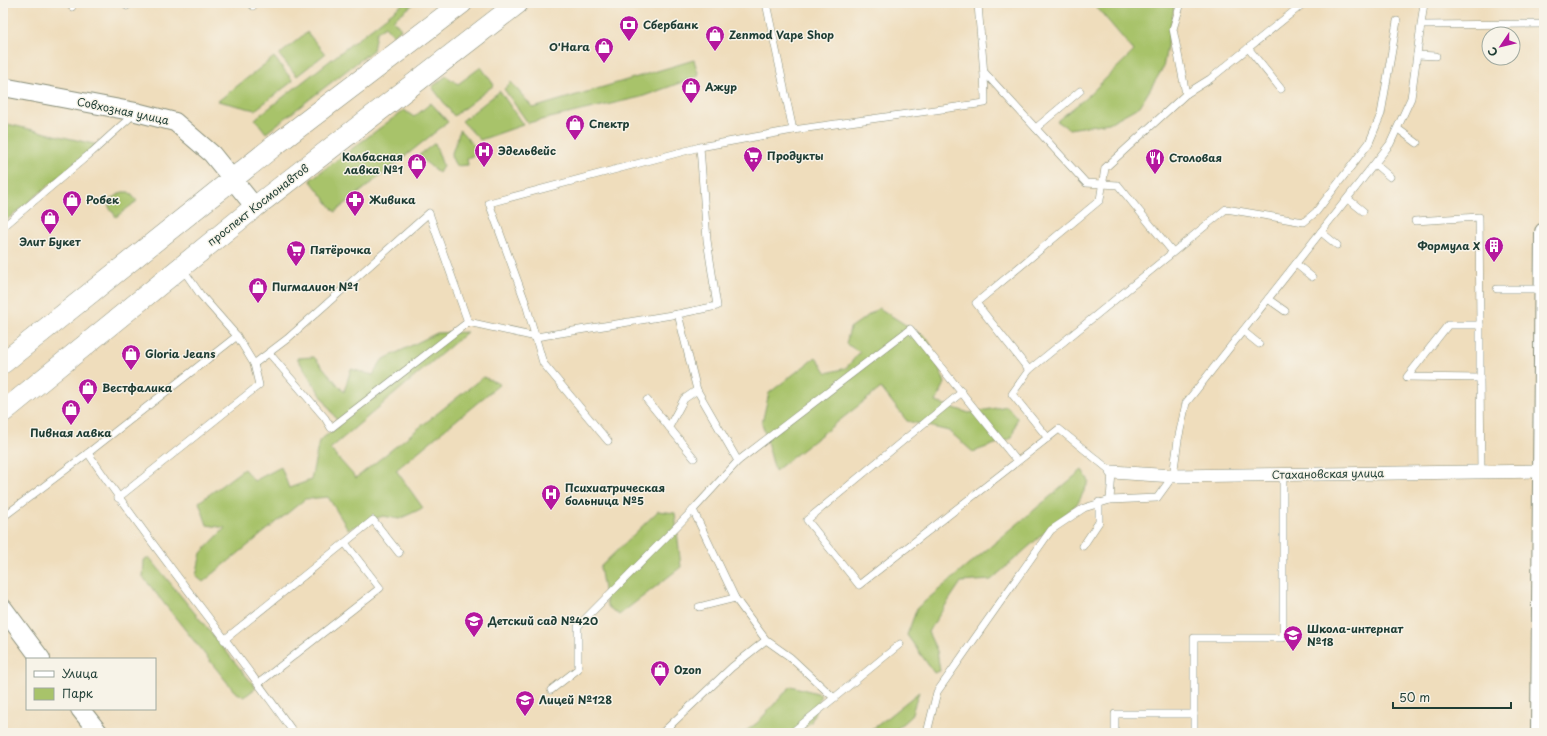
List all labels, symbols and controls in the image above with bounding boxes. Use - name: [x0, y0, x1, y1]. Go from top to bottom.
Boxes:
- bank icon: Сбербанк: [618, 14, 640, 42]
- place label: Сбербанк: [643, 16, 699, 33]
- shop icon: Zenmod Vape Shop: [704, 24, 726, 52]
- place label: Zenmod Vape Shop: [729, 26, 834, 43]
- north arrow: [1481, 26, 1521, 66]
- shop icon: O'Hara: [593, 36, 615, 64]
- place label: O'Hara: [549, 38, 590, 55]
- text: С: [1483, 44, 1502, 60]
- shop icon: Ажур: [680, 76, 702, 104]
- place label: Ажур: [704, 78, 737, 95]
- street label: Совхозная улица: [75, 92, 171, 129]
- shop icon: Спектр: [564, 113, 586, 141]
- place label: Спектр: [589, 115, 630, 132]
- hospital icon: Эдельвейс: [473, 140, 495, 168]
- place label: Эдельвейс: [498, 142, 556, 159]
- supermarket icon: Продукты: [742, 145, 764, 173]
- place label: Продукты: [767, 147, 824, 164]
- restaurant icon: Столовая: [1144, 147, 1166, 175]
- place label: Колбасная лавка №1: [342, 148, 403, 178]
- place label: Столовая: [1169, 149, 1222, 166]
- shop icon: Колбасная лавка №1: [406, 152, 428, 180]
- street label: проспект Космонавтов: [203, 159, 312, 250]
- shop icon: Робек: [61, 189, 83, 217]
- pharmacy icon: Живика: [344, 189, 366, 217]
- place label: Робек: [86, 191, 120, 208]
- place label: Живика: [369, 191, 416, 208]
- shop icon: Элит Букет: [39, 207, 61, 235]
- place label: Элит Букет: [19, 233, 81, 250]
- building icon: Формула X: [1483, 235, 1505, 263]
- place label: Формула X: [1417, 237, 1481, 254]
- supermarket icon: Пятёрочка: [285, 239, 307, 267]
- place label: Пятёрочка: [310, 241, 372, 258]
- shop icon: Пигмалион №1: [247, 276, 269, 304]
- place label: Пигмалион №1: [272, 278, 358, 295]
- shop icon: Gloria Jeans: [120, 343, 142, 371]
- place label: Gloria Jeans: [145, 345, 215, 362]
- shop icon: Вестфалика: [77, 377, 99, 405]
- place label: Вестфалика: [102, 379, 173, 396]
- shop icon: Пивная лавка: [60, 398, 82, 426]
- place label: Пивная лавка: [30, 424, 112, 441]
- street label: Стахановская улица: [1272, 464, 1384, 483]
- place label: Психиатрическая больница №5: [565, 479, 665, 509]
- hospital icon: Психиатрическая больница №5: [540, 483, 562, 511]
- school or university icon: Детский сад №420: [463, 610, 485, 638]
- place label: Детский сад №420: [487, 612, 598, 629]
- place label: Школа-интернат №18: [1307, 620, 1403, 650]
- school or university icon: Школа-интернат №18: [1282, 624, 1304, 652]
- legend: [26, 658, 156, 710]
- shop icon: Ozon: [649, 659, 671, 687]
- place label: Ozon: [674, 661, 702, 678]
- text: Улица: [62, 664, 98, 682]
- text: Парк: [62, 684, 94, 702]
- scale bar: [1393, 684, 1511, 710]
- text: 50 m: [1399, 688, 1430, 706]
- school or university icon: Лицей №128: [514, 689, 536, 717]
- place label: Лицей №128: [539, 691, 612, 708]

